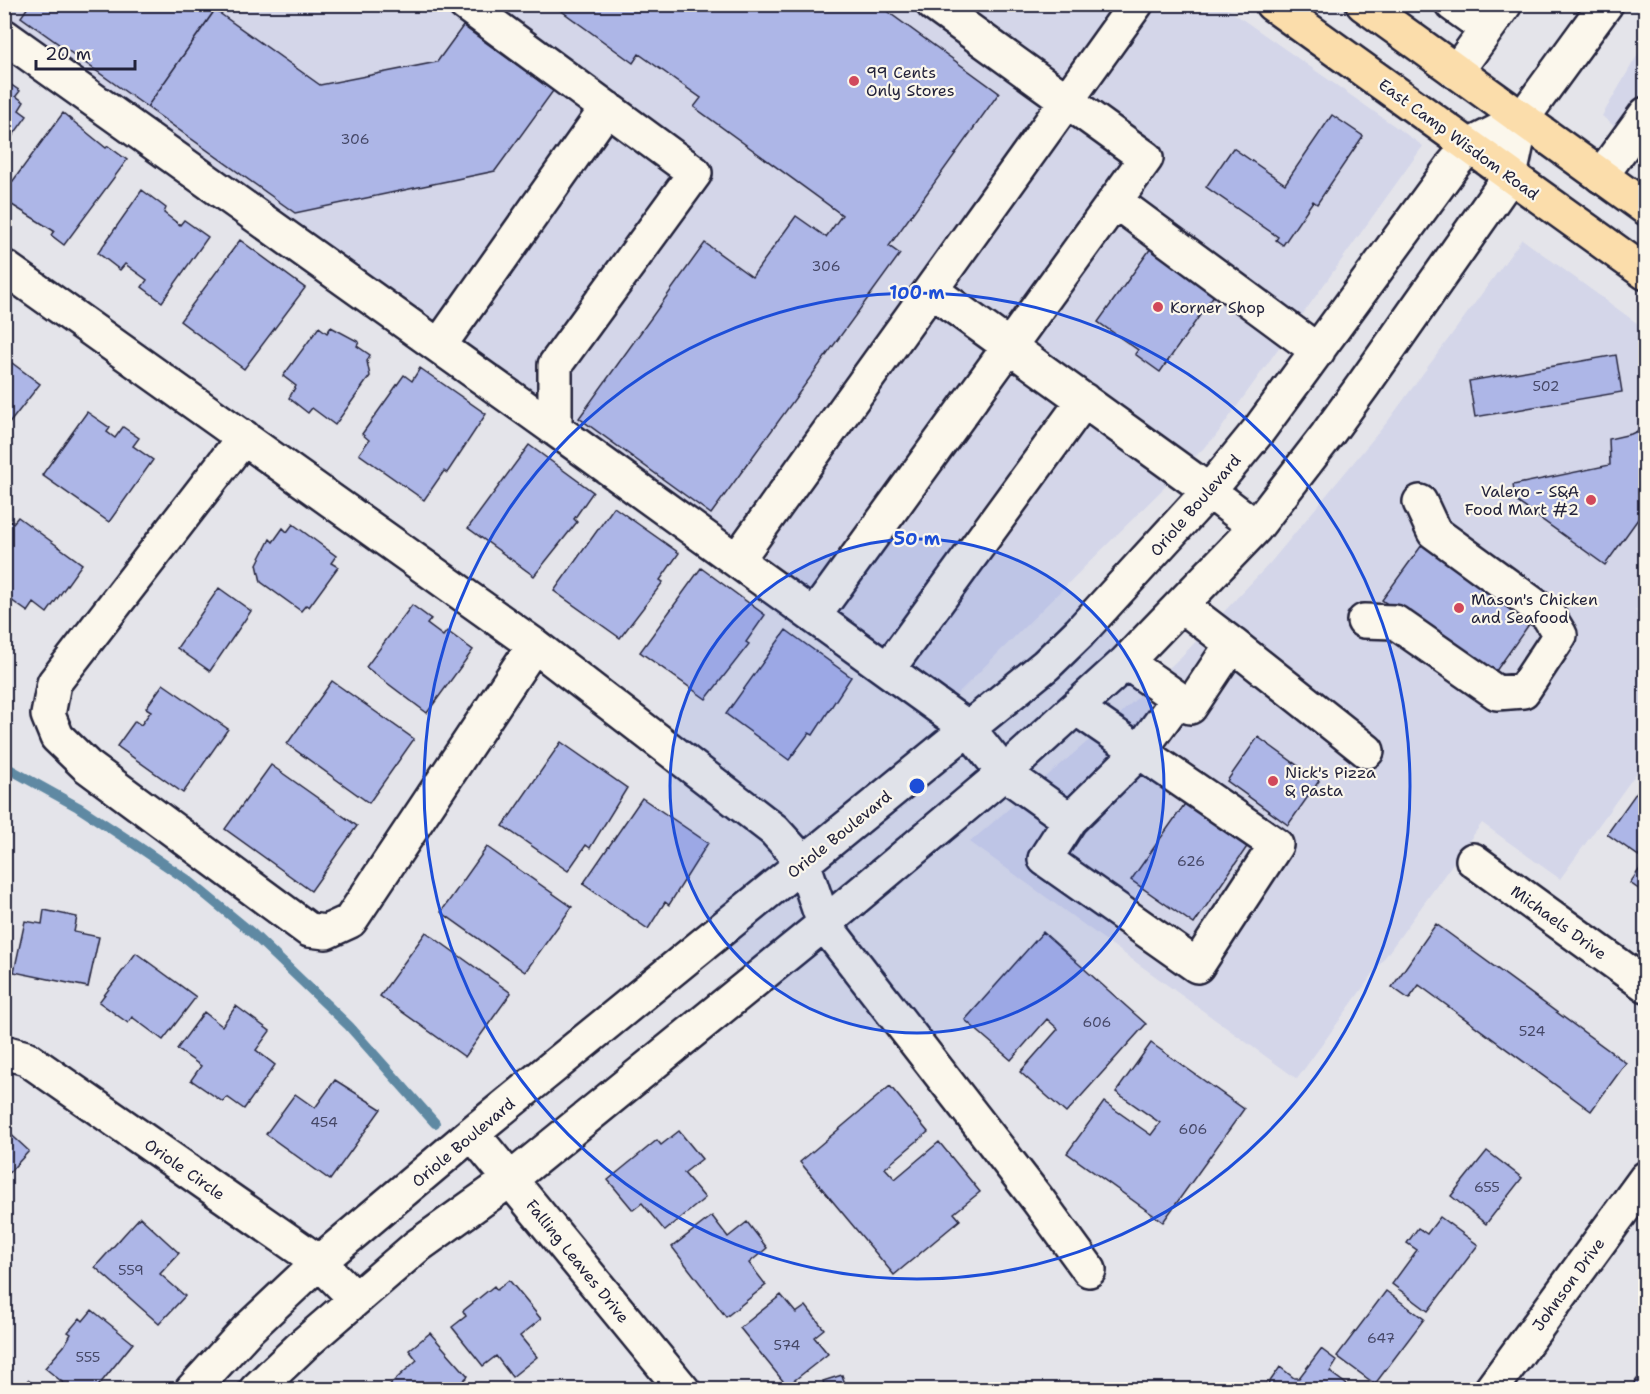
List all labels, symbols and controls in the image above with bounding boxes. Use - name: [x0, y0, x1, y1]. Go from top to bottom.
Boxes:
- scale bar: [36, 33, 135, 71]
- text: 20 m: [45, 42, 91, 66]
- place label: 99 Cents Only Stores: [866, 62, 955, 101]
- marker: 99 Cents Only Stores: [847, 74, 861, 88]
- street label: East Camp Wisdom Road: [1374, 74, 1543, 205]
- house number: 306: [341, 130, 369, 148]
- house number: 306: [812, 257, 840, 275]
- text: 100 m: [889, 281, 945, 305]
- place label: Korner Shop: [1170, 297, 1265, 318]
- marker: Korner Shop: [1151, 300, 1165, 314]
- house number: 502: [1532, 377, 1560, 395]
- street label: Oriole Boulevard: [1145, 450, 1245, 561]
- place label: Valero - S&A Food Mart #2: [1465, 481, 1579, 520]
- marker: Valero - S&A Food Mart #2: [1584, 493, 1598, 507]
- text: 50 m: [894, 527, 941, 551]
- place label: Mason's Chicken and Seafood: [1471, 589, 1598, 628]
- marker: Mason's Chicken and Seafood: [1452, 601, 1466, 615]
- place label: Nick's Pizza & Pasta: [1285, 762, 1376, 801]
- marker: Nick's Pizza & Pasta: [1266, 774, 1280, 788]
- centre of rings: [907, 776, 927, 796]
- street label: Oriole Boulevard: [783, 786, 896, 883]
- house number: 626: [1177, 852, 1205, 870]
- street label: Michaels Drive: [1507, 881, 1611, 964]
- house number: 606: [1083, 1013, 1111, 1031]
- house number: 524: [1519, 1022, 1545, 1040]
- street label: Oriole Boulevard: [407, 1093, 519, 1192]
- house number: 454: [310, 1113, 338, 1131]
- house number: 606: [1179, 1120, 1207, 1138]
- street label: Oriole Circle: [140, 1134, 229, 1205]
- house number: 655: [1474, 1178, 1500, 1196]
- street label: Falling Leaves Drive: [521, 1195, 634, 1327]
- street label: Johnson Drive: [1527, 1233, 1609, 1335]
- house number: 559: [118, 1261, 144, 1279]
- house number: 647: [1367, 1329, 1395, 1347]
- house number: 574: [774, 1336, 801, 1354]
- house number: 555: [76, 1348, 100, 1366]

